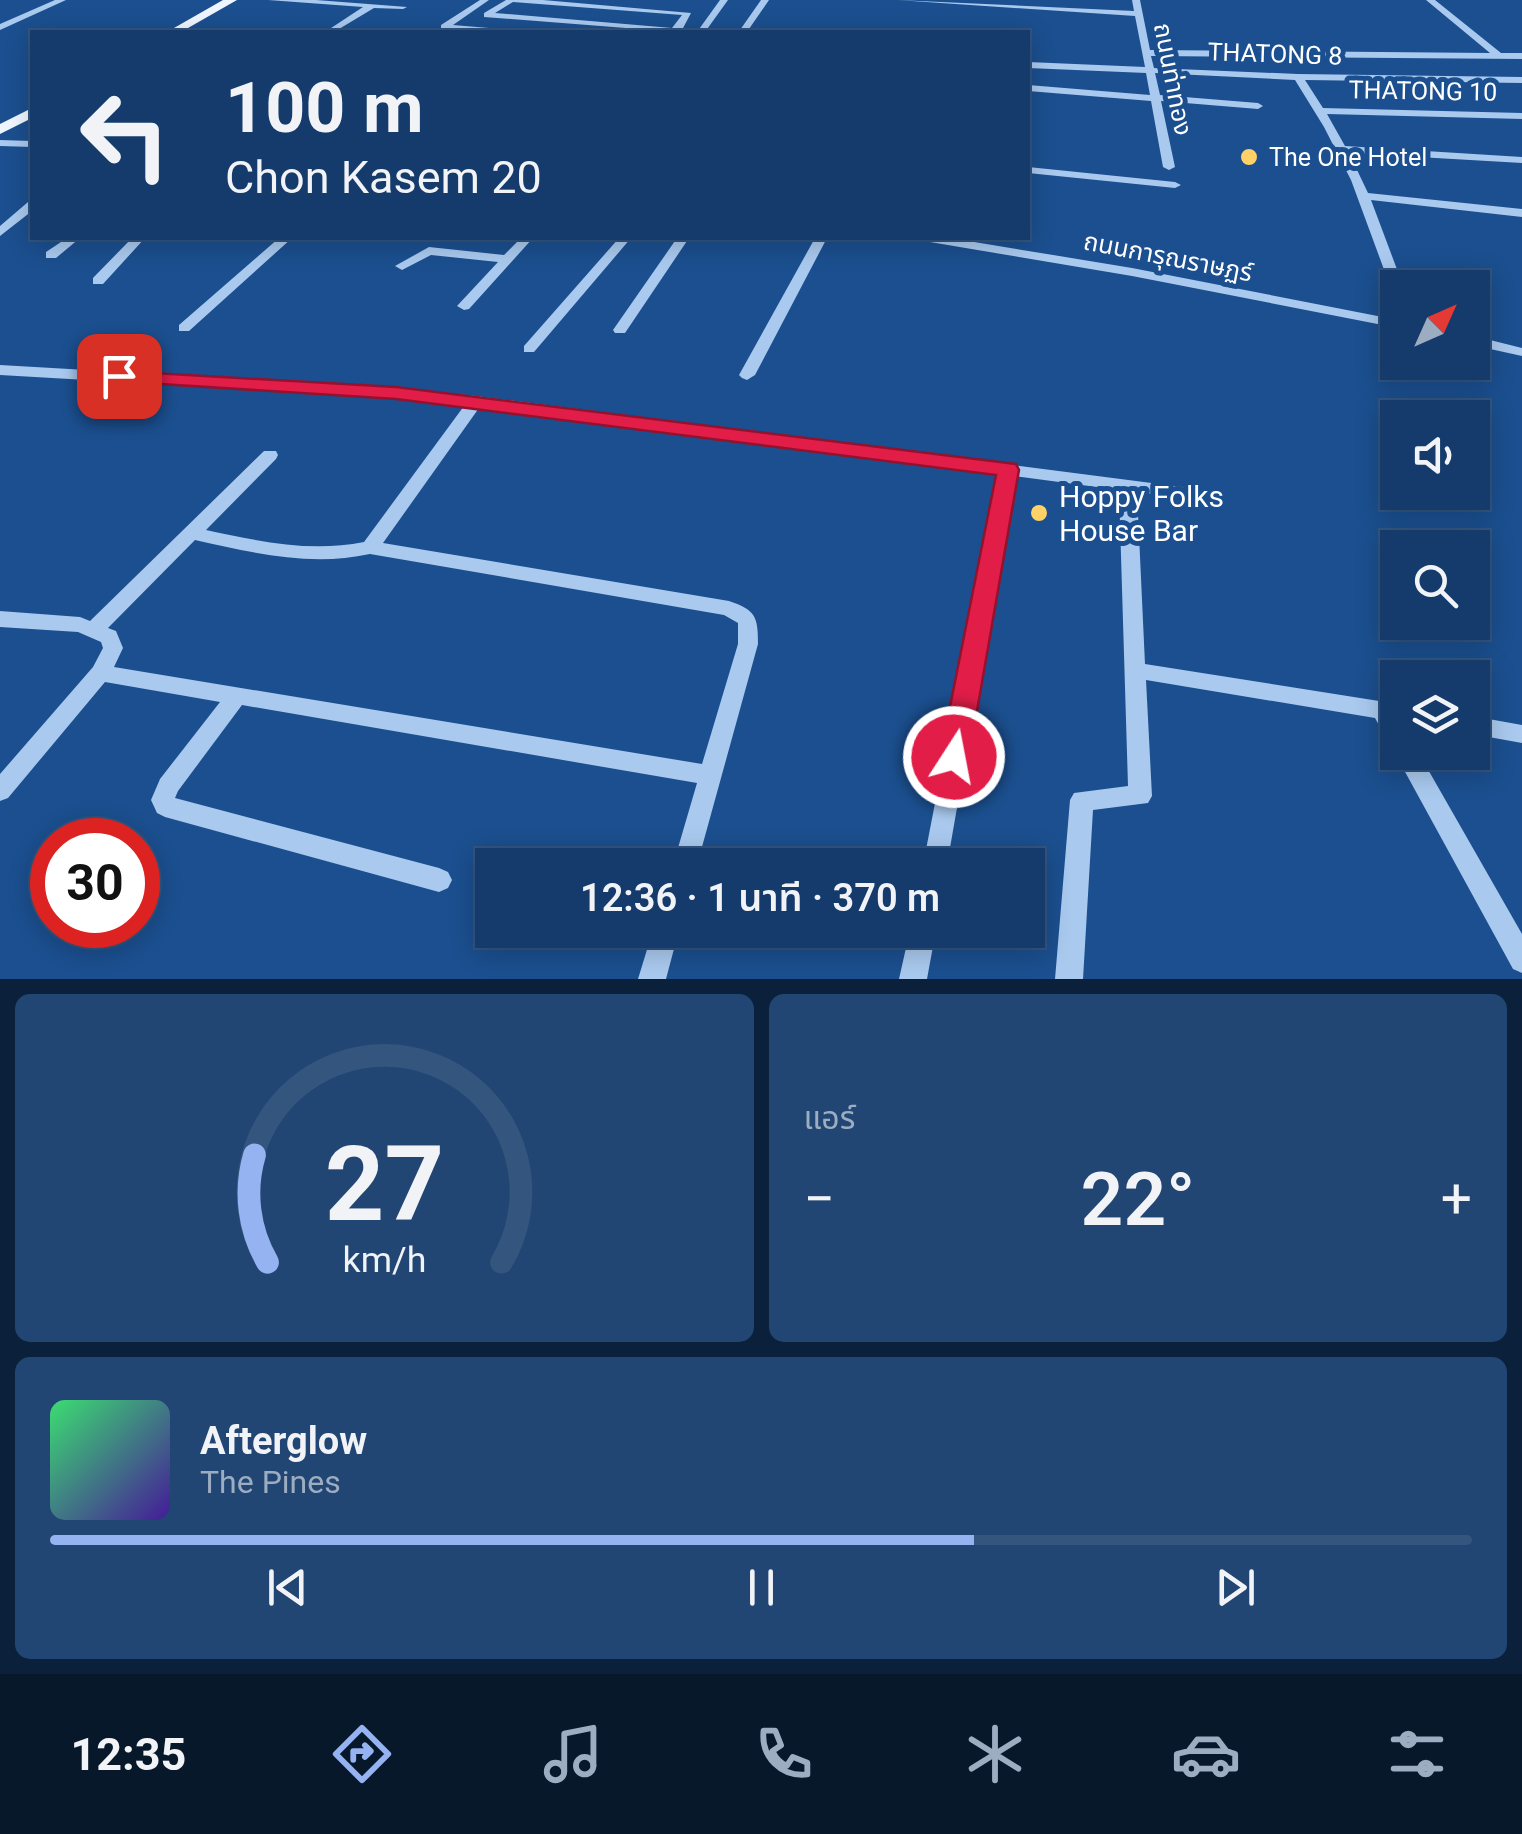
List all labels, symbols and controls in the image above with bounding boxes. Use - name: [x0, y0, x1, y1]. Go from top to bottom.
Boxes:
- street label: ถนนท่าทอง: [1148, 20, 1198, 138]
- street label: THATONG 8: [1207, 37, 1343, 71]
- text: 100 m: [225, 67, 424, 149]
- icon: left: [60, 70, 190, 200]
- street label: THATONG 10: [1348, 75, 1498, 107]
- place label: The One Hotel: [1269, 143, 1427, 172]
- marker: The One Hotel: [1238, 146, 1260, 168]
- text: Chon Kasem 20: [225, 151, 542, 204]
- street label: ถนนการุณราษฏร์: [1081, 226, 1256, 289]
- north arrow: [1380, 270, 1490, 380]
- map controls: [1380, 270, 1490, 770]
- pin: [77, 334, 162, 419]
- icon: arrive: [92, 349, 147, 404]
- button: sound: [1380, 400, 1490, 510]
- place label: Hoppy Folks House Bar: [1059, 479, 1224, 548]
- marker: Hoppy Folks House Bar: [1028, 502, 1050, 524]
- button: search: [1380, 530, 1490, 640]
- button: layers: [1380, 660, 1490, 770]
- position arrow: [902, 705, 1006, 809]
- speed limit sign: 30: [30, 818, 160, 948]
- text: 12:36 · 1 นาที · 370 m: [580, 876, 940, 920]
- text: แอร์: [804, 1099, 855, 1137]
- text: 27: [325, 1124, 444, 1245]
- text: 22°: [1081, 1155, 1195, 1243]
- text: −: [804, 1167, 835, 1231]
- text: +: [1441, 1167, 1472, 1231]
- text: km/h: [342, 1239, 426, 1281]
- text: Afterglow: [200, 1419, 367, 1463]
- text: The Pines: [200, 1463, 341, 1501]
- icon: previous: [260, 1560, 315, 1615]
- icon: pause: [734, 1560, 789, 1615]
- icon: next: [1208, 1560, 1263, 1615]
- icon: directions: [327, 1719, 397, 1789]
- icon: music: [538, 1719, 608, 1789]
- icon: phone: [749, 1719, 819, 1789]
- icon: climate: [960, 1719, 1030, 1789]
- icon: car: [1171, 1719, 1241, 1789]
- icon: filters: [1382, 1719, 1452, 1789]
- text: 12:35: [70, 1728, 186, 1781]

